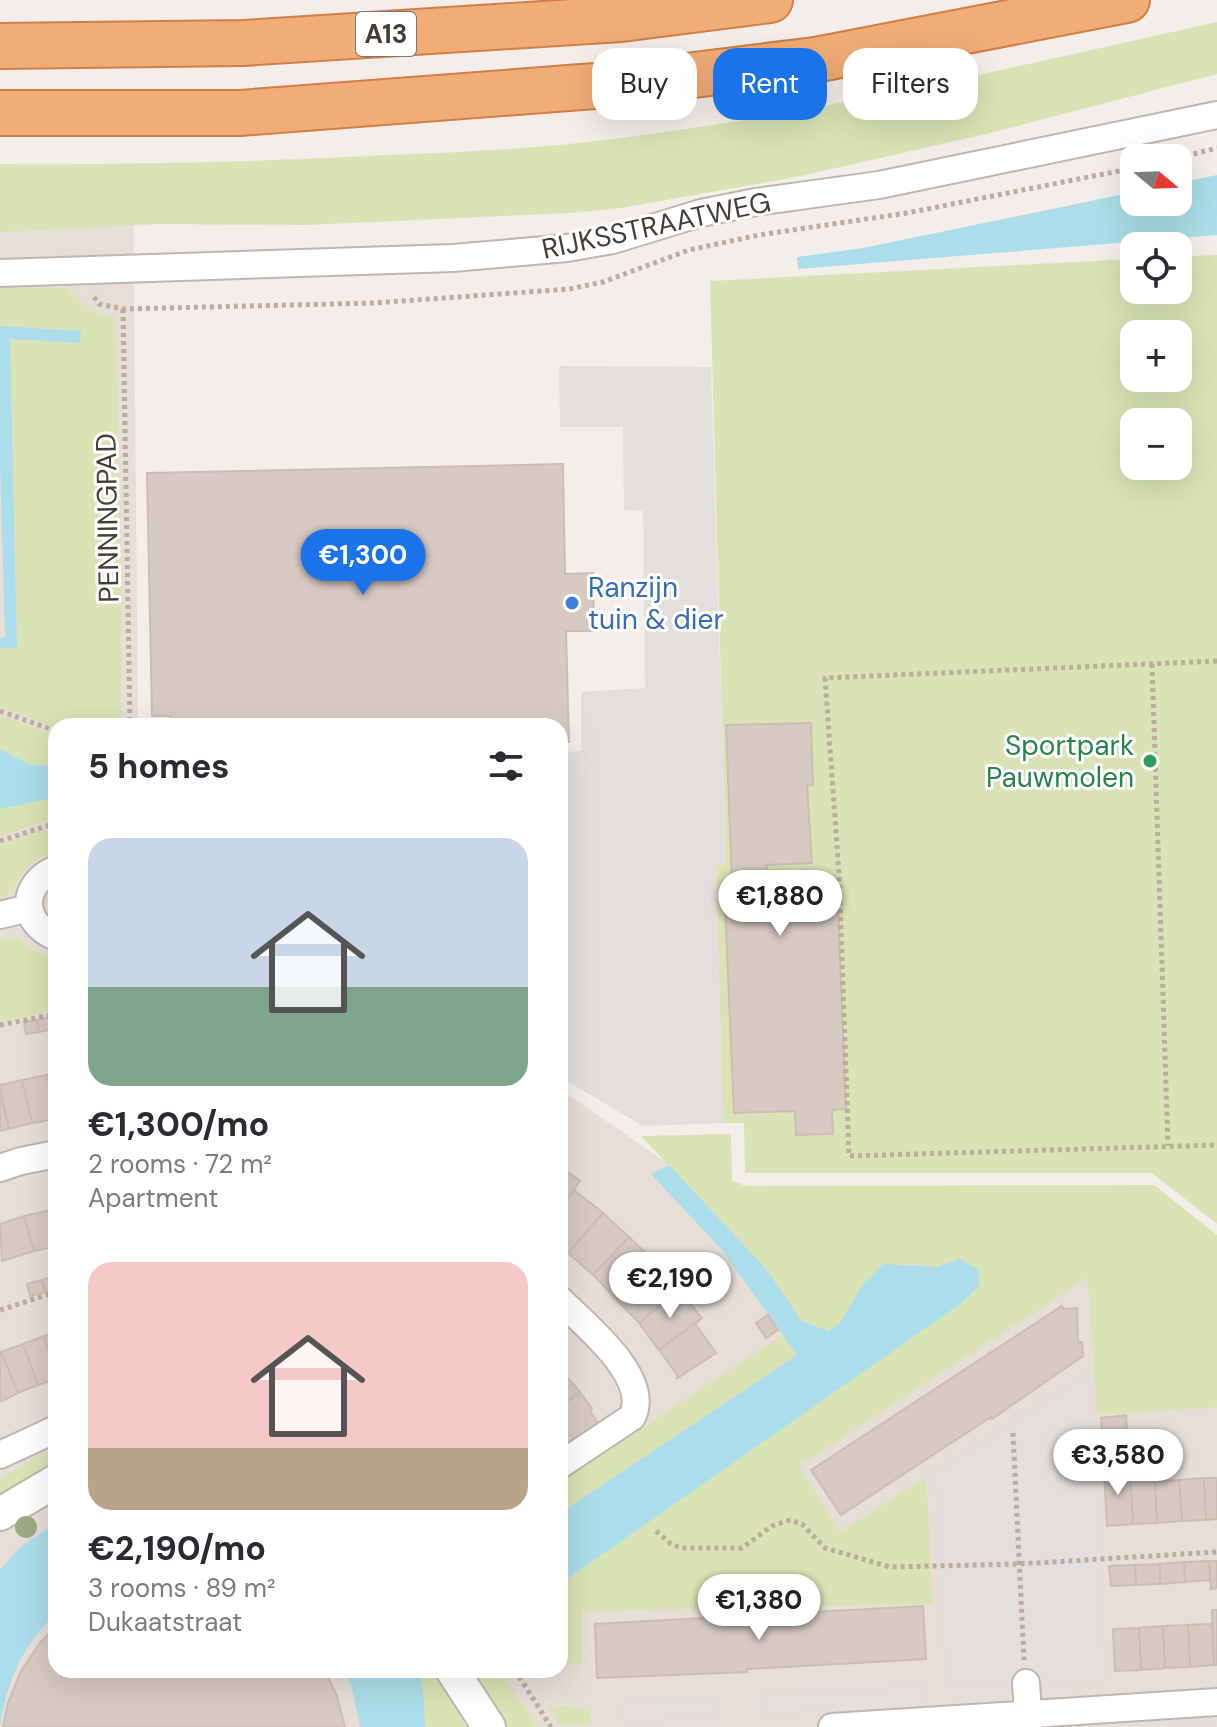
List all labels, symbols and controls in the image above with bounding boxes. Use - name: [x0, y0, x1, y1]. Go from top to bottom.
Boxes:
- road number: A13: [356, 12, 416, 56]
- chip: Buy: [592, 48, 697, 120]
- chip: Rent: [713, 48, 827, 120]
- chip: Filters: [843, 48, 978, 120]
- north arrow: [1120, 144, 1192, 216]
- map controls: [1120, 144, 1192, 480]
- street label: RIJKSSTRAATWEG: [538, 183, 774, 268]
- button: locate: [1120, 232, 1192, 304]
- button: +: [1120, 320, 1192, 392]
- button: −: [1120, 408, 1192, 480]
- street label: PENNINGPAD: [88, 433, 127, 603]
- pin: €1,300: [298, 529, 428, 597]
- text: €1,300: [319, 538, 407, 572]
- place label: Ranzijn tuin & dier: [588, 569, 724, 638]
- marker: Ranzijn tuin & dier: [563, 594, 581, 612]
- place label: Sportpark Pauwmolen: [986, 727, 1134, 796]
- text: 5 homes: [88, 744, 229, 789]
- icon: filters: [484, 744, 528, 788]
- marker: Sportpark Pauwmolen: [1141, 752, 1159, 770]
- pin: €1,880: [715, 870, 845, 938]
- text: €1,880: [736, 879, 824, 913]
- icon: home: [236, 890, 380, 1034]
- text: €1,300/mo: [88, 1102, 269, 1147]
- text: 2 rooms · 72 m²: [88, 1147, 272, 1181]
- text: Apartment: [88, 1181, 219, 1215]
- pin: €2,190: [605, 1252, 735, 1320]
- text: €2,190: [627, 1261, 713, 1295]
- icon: home: [236, 1314, 380, 1458]
- pin: €3,580: [1053, 1429, 1183, 1497]
- text: €3,580: [1071, 1438, 1165, 1472]
- text: €2,190/mo: [88, 1526, 266, 1571]
- text: 3 rooms · 89 m²: [88, 1571, 276, 1605]
- pin: €1,380: [694, 1574, 824, 1642]
- text: €1,380: [716, 1583, 802, 1617]
- text: Dukaatstraat: [88, 1605, 242, 1639]

